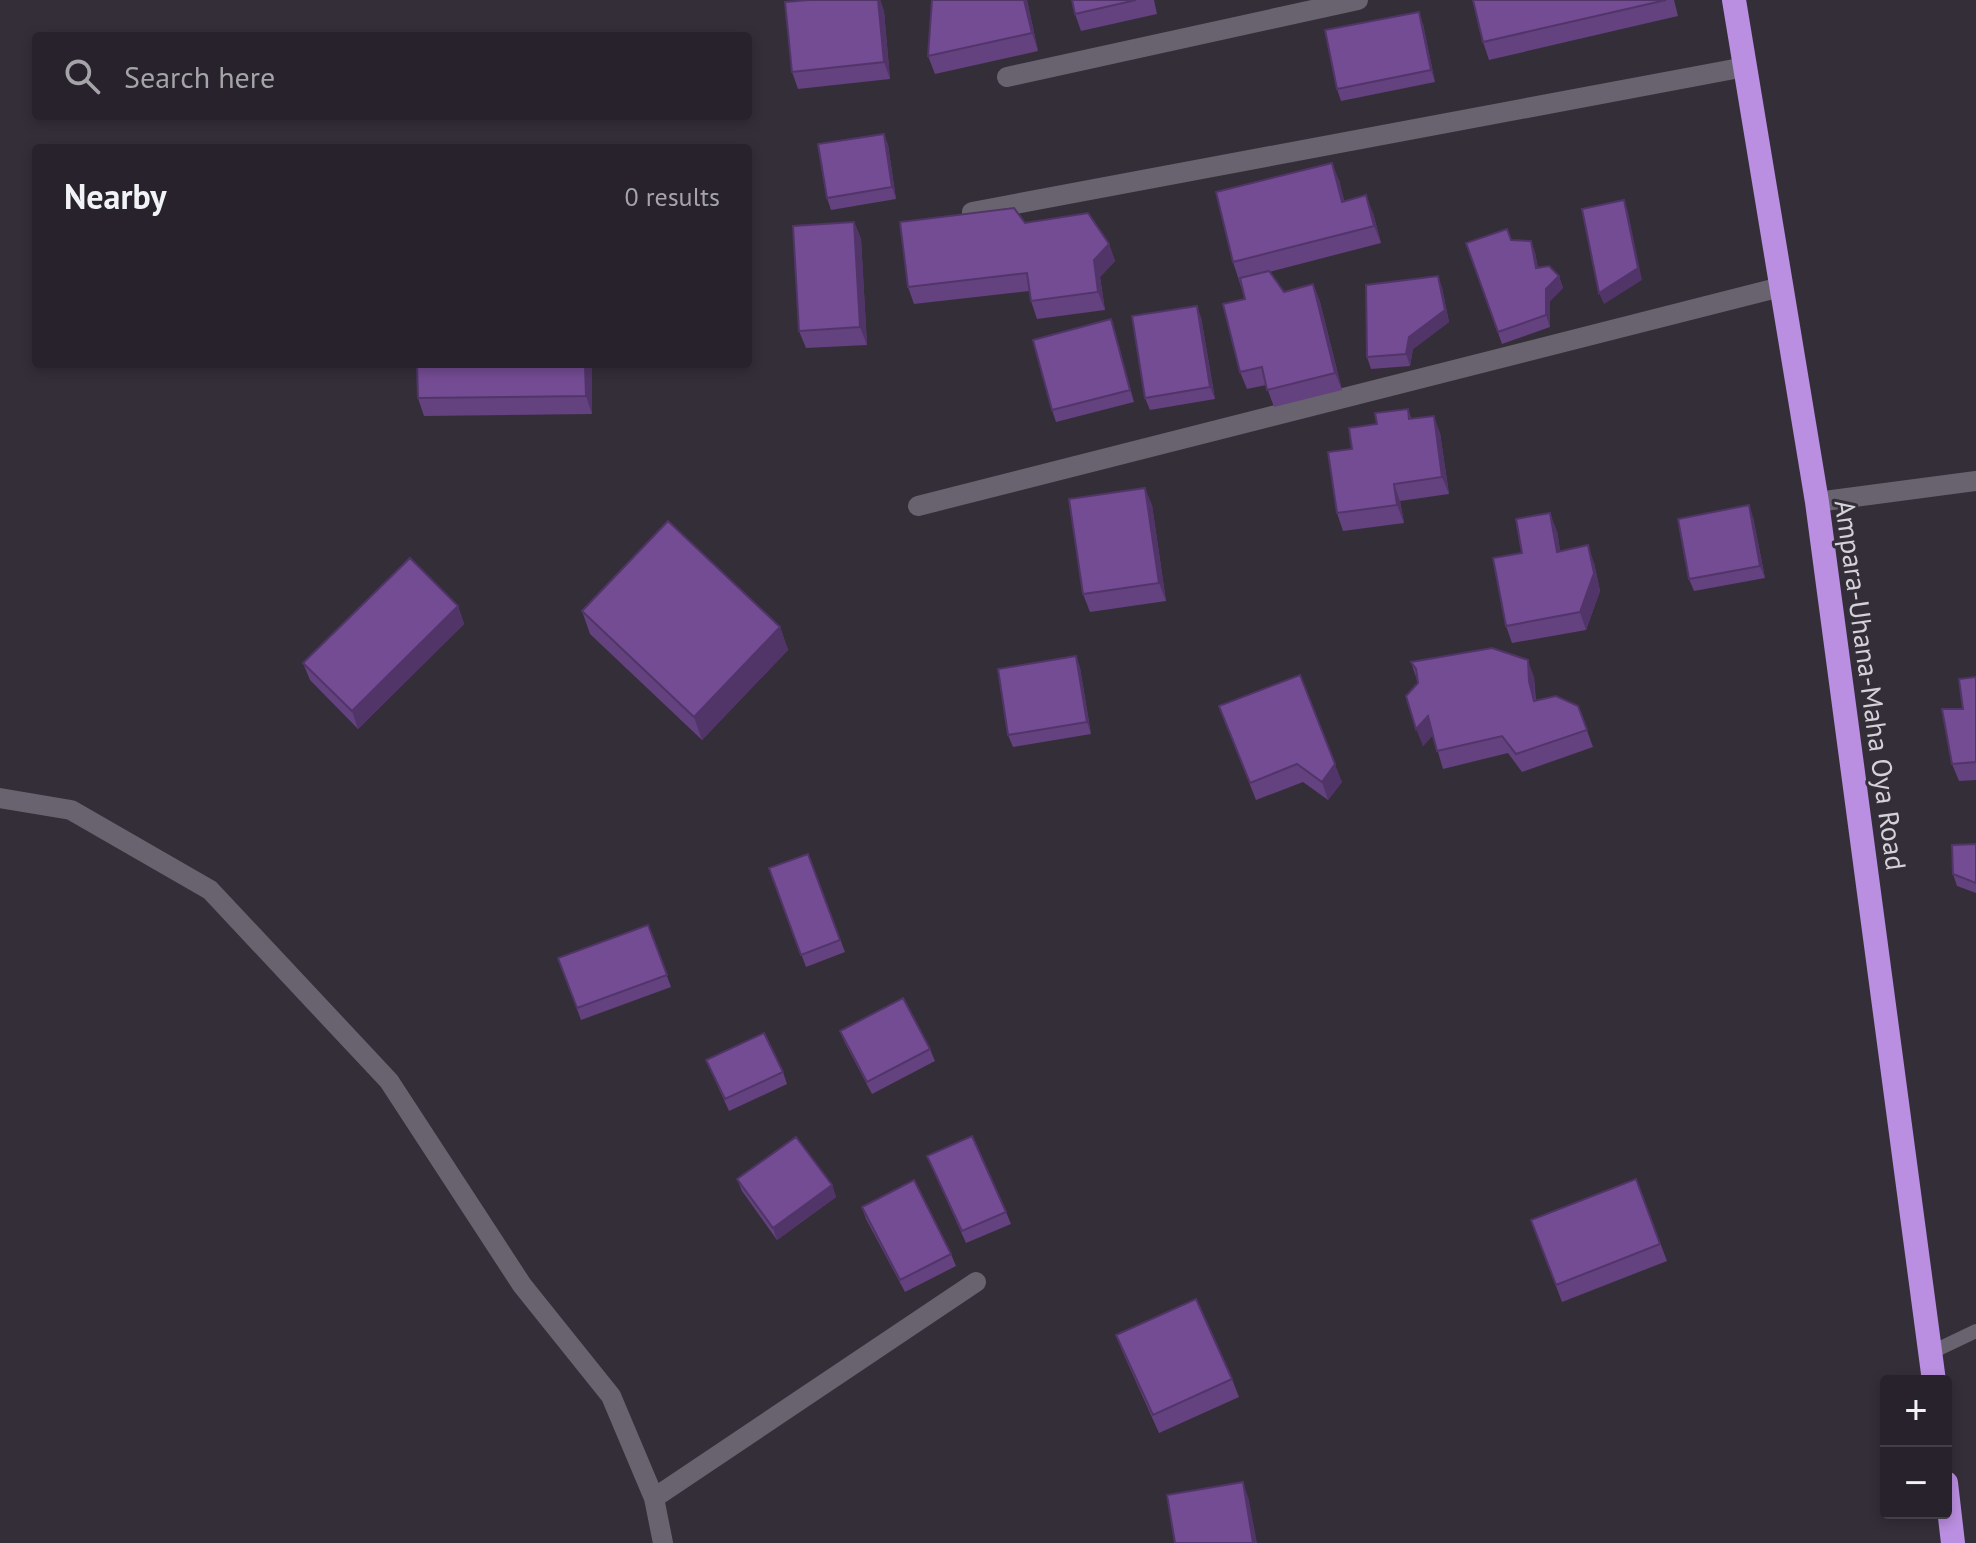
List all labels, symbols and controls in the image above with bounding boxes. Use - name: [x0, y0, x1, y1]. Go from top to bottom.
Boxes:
- search box: [32, 32, 752, 120]
- icon: search: [60, 54, 104, 98]
- text: Search here: [124, 57, 275, 96]
- text: Nearby: [64, 174, 166, 218]
- text: 0 results: [625, 180, 720, 213]
- street label: Ampara-Uhana-Maha Oya Road: [1827, 497, 1915, 873]
- map controls: [1880, 1375, 1952, 1519]
- button: +: [1880, 1375, 1952, 1447]
- button: −: [1880, 1447, 1952, 1519]

